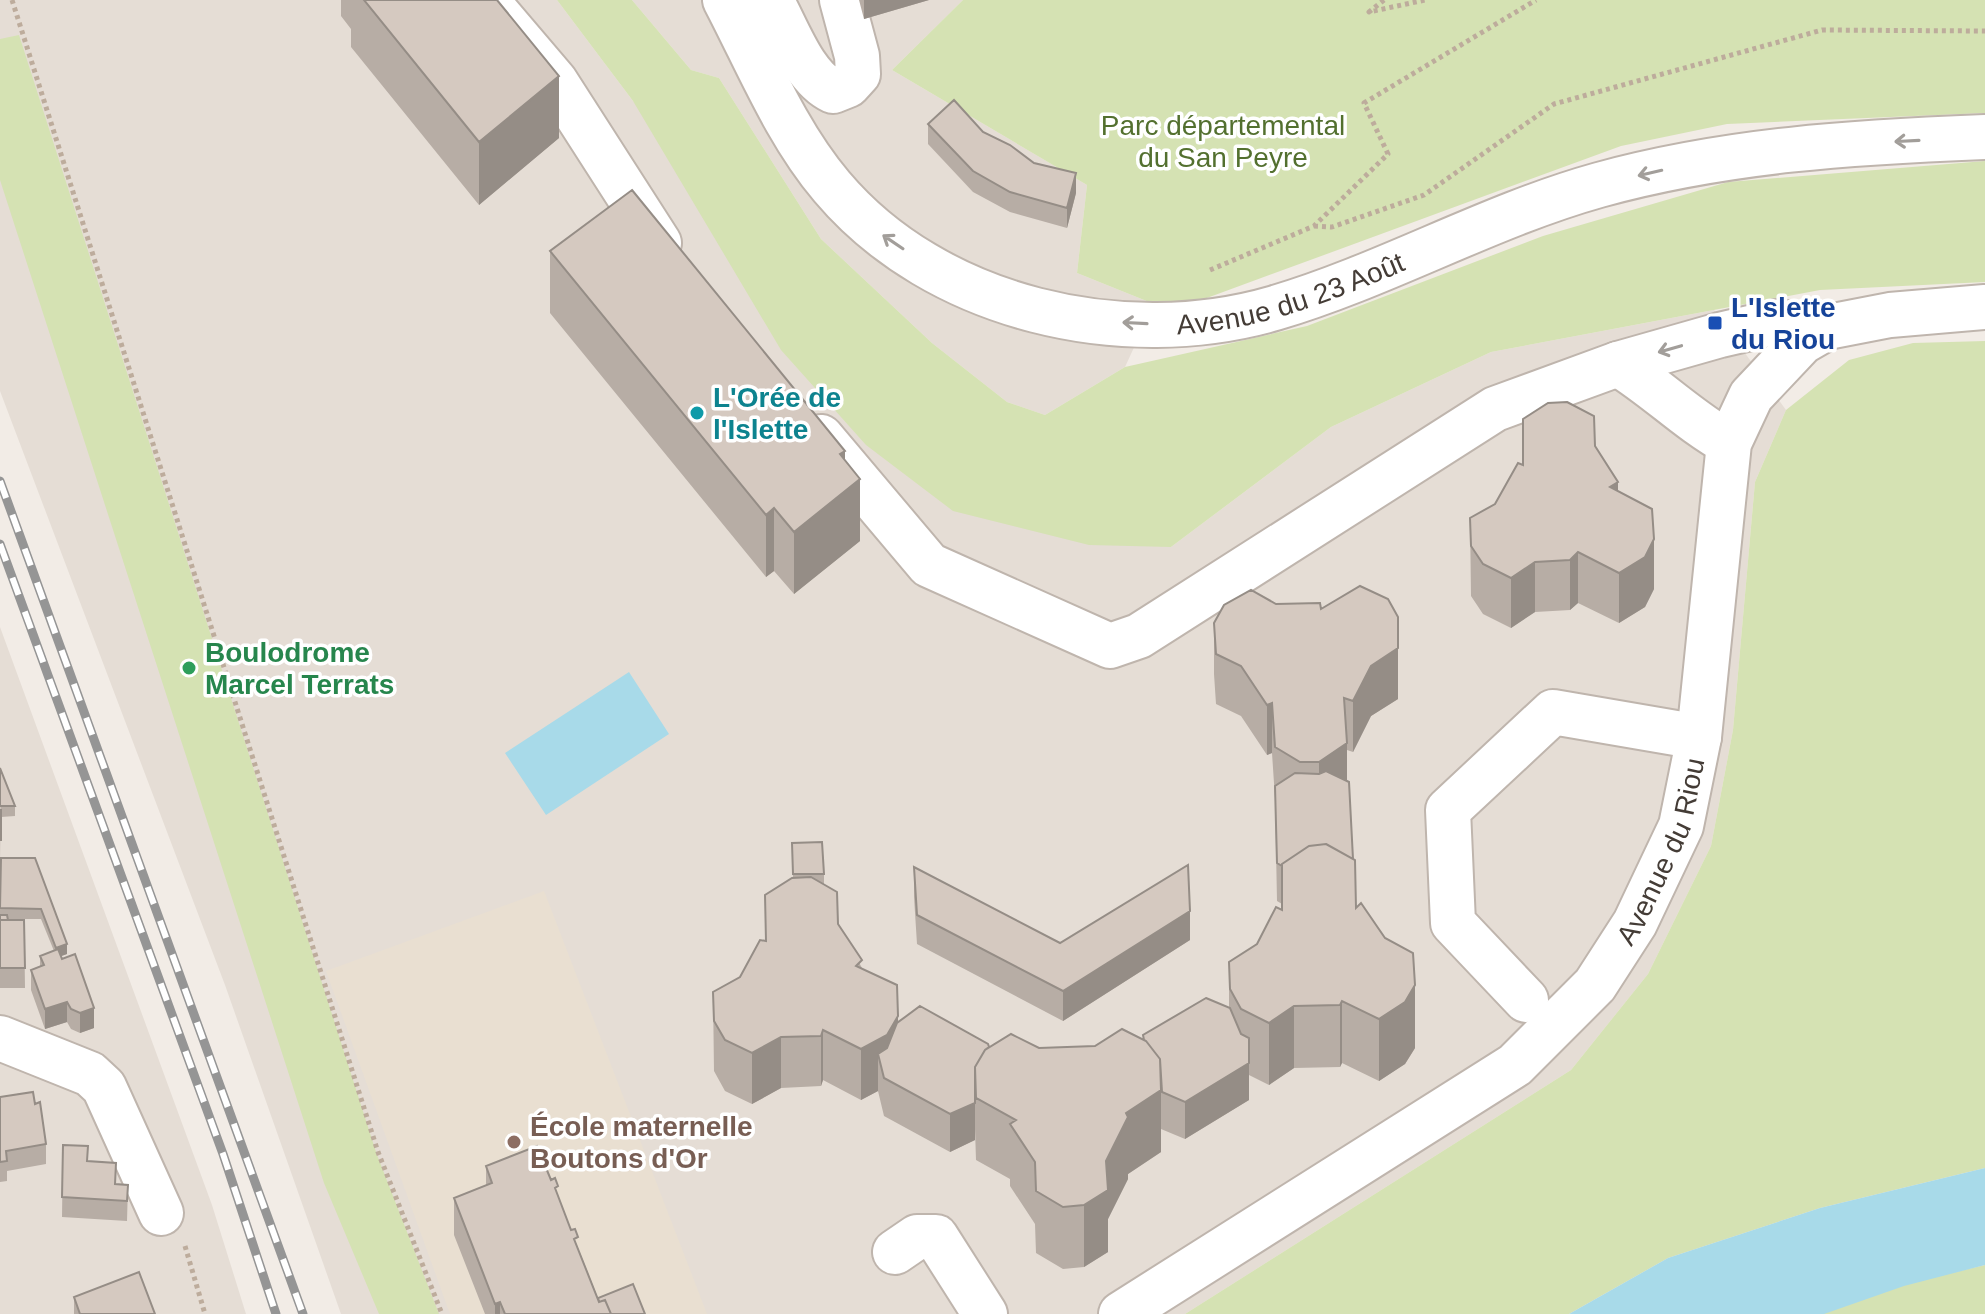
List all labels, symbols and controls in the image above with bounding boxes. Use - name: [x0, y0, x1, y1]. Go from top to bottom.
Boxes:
- park label: Parc départemental du San Peyre: [1101, 110, 1345, 173]
- one-way arrow: [1894, 133, 1921, 148]
- one-way arrow: [1637, 167, 1663, 182]
- one-way arrow: [882, 234, 904, 251]
- street label: Avenue du 23 Août: [1176, 246, 1409, 340]
- place label: L'Islette du Riou: [1731, 292, 1836, 355]
- marker: L'Islette du Riou: [1706, 314, 1724, 332]
- one-way arrow: [1122, 316, 1149, 331]
- one-way arrow: [1658, 342, 1684, 357]
- place label: L'Orée de l'Islette: [713, 382, 841, 445]
- marker: L'Orée de l'Islette: [688, 404, 706, 422]
- place label: Boulodrome Marcel Terrats: [205, 637, 394, 700]
- marker: Boulodrome Marcel Terrats: [180, 659, 198, 677]
- street label: Avenue du Riou: [1610, 755, 1710, 951]
- place label: École maternelle Boutons d'Or: [530, 1111, 753, 1174]
- marker: École maternelle Boutons d'Or: [505, 1133, 523, 1151]

